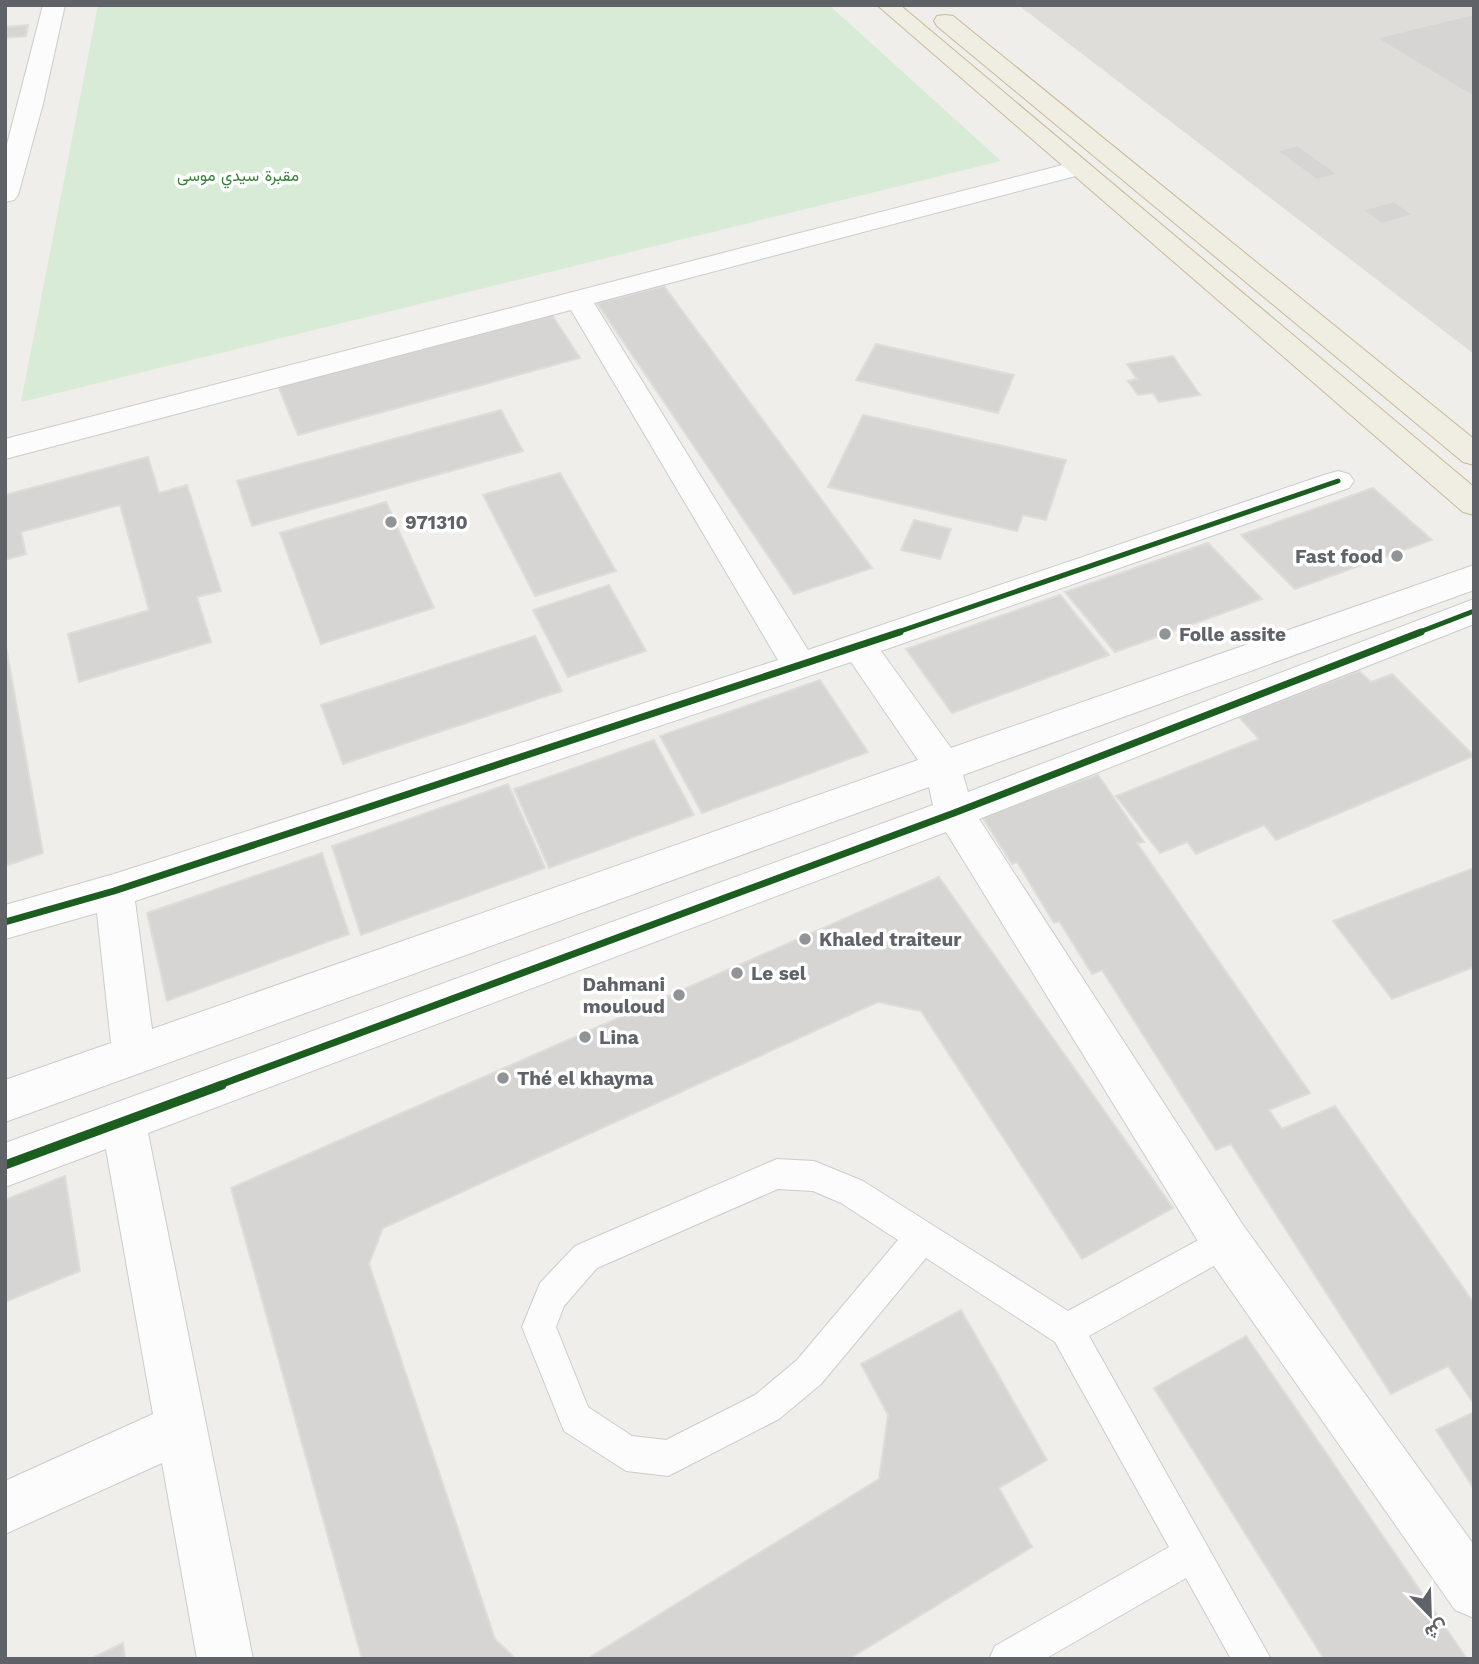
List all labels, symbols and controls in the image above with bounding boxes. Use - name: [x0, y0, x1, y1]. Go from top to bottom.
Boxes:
- park label: مقبرة سيدي موسى: [177, 166, 299, 189]
- place label: 971310: [405, 511, 468, 534]
- marker: 971310: [383, 514, 399, 530]
- place label: Fast food: [1295, 545, 1383, 568]
- marker: Fast food: [1389, 548, 1405, 564]
- place label: Folle assite: [1179, 623, 1286, 646]
- marker: Folle assite: [1157, 626, 1173, 642]
- place label: Khaled traiteur: [819, 928, 962, 951]
- marker: Khaled traiteur: [797, 931, 813, 947]
- place label: Le sel: [751, 962, 807, 985]
- marker: Le sel: [729, 965, 745, 981]
- place label: Dahmani mouloud: [583, 973, 665, 1018]
- marker: Dahmani mouloud: [671, 987, 687, 1003]
- place label: Lina: [599, 1026, 639, 1049]
- marker: Lina: [577, 1029, 593, 1045]
- place label: Thé el khayma: [517, 1067, 653, 1090]
- marker: Thé el khayma: [495, 1070, 511, 1086]
- north arrow: [1395, 1580, 1465, 1650]
- text: ش: [1421, 1615, 1451, 1645]

